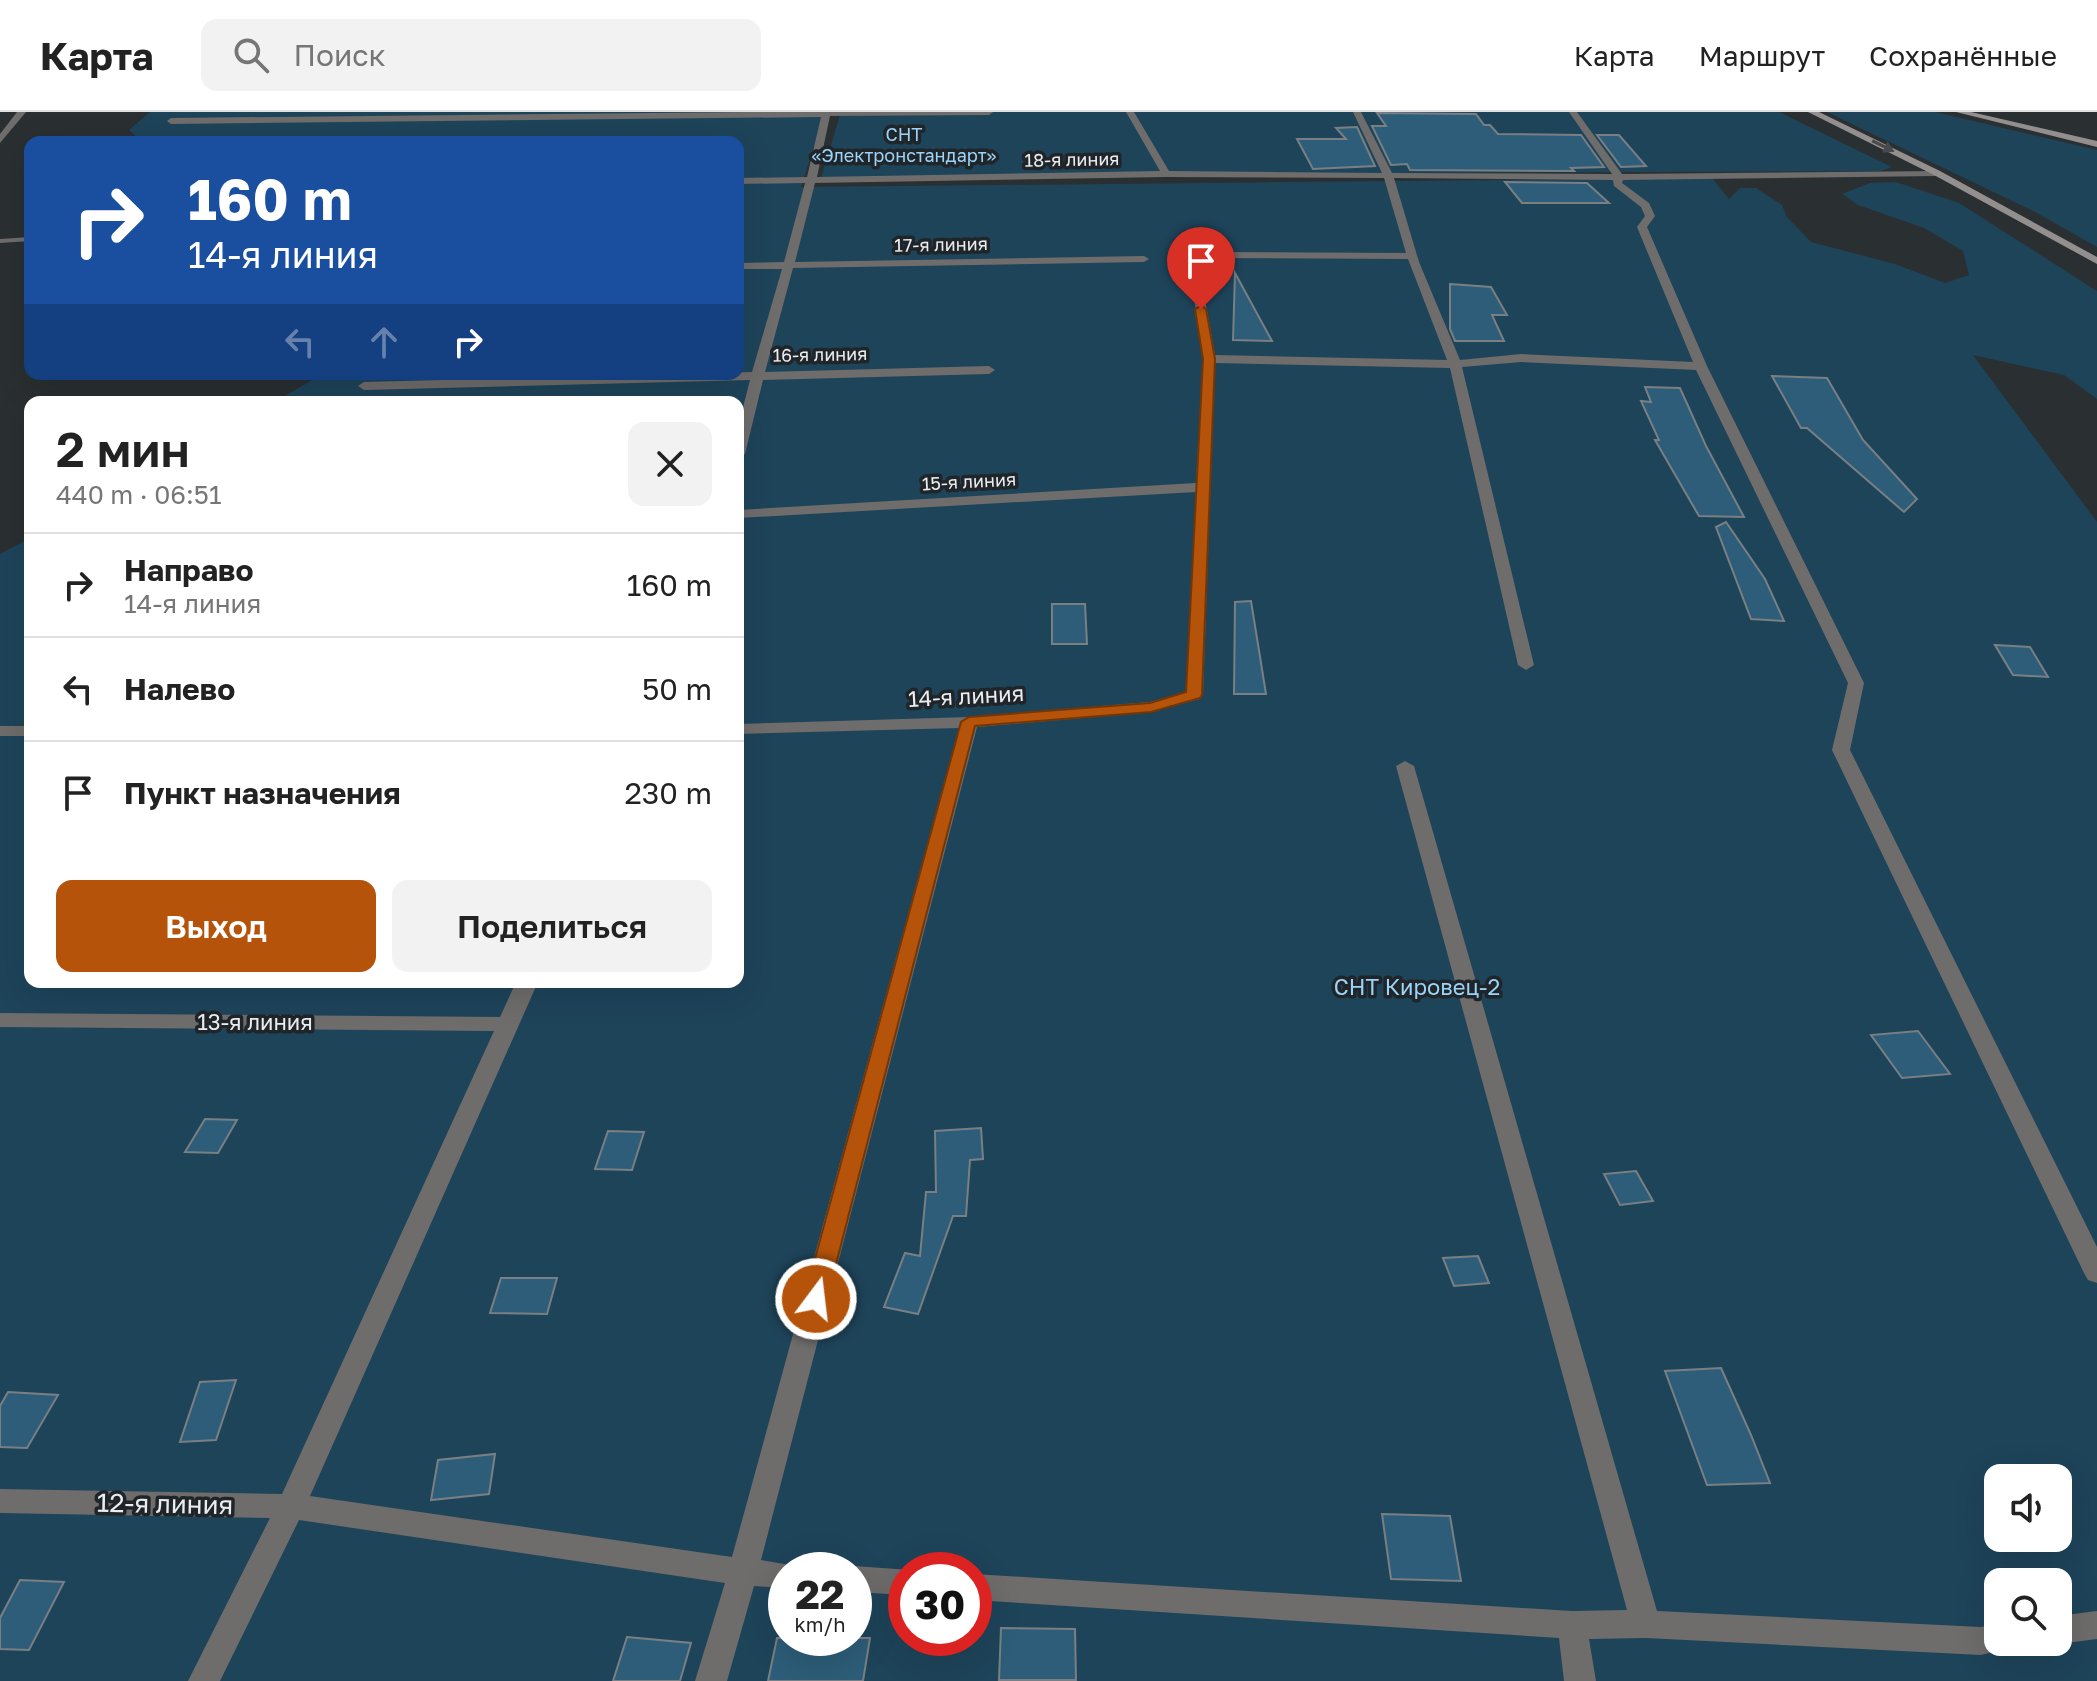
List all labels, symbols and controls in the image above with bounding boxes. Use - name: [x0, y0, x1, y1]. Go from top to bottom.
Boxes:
- search box: [201, 19, 761, 91]
- text: Карта: [40, 33, 153, 78]
- icon: search: [229, 33, 273, 77]
- text: Поиск: [293, 37, 386, 73]
- text: Карта: [1574, 39, 1655, 72]
- text: Маршрут: [1699, 39, 1825, 72]
- text: Сохранённые: [1869, 39, 2057, 72]
- park label: СНТ «Электронстандарт»: [812, 123, 997, 166]
- one-way arrow: [1871, 139, 1894, 153]
- street label: 18-я линия: [1024, 147, 1120, 171]
- text: 160 m: [188, 165, 352, 232]
- icon: right: [56, 168, 160, 272]
- pin: [1167, 227, 1235, 309]
- street label: 17-я линия: [894, 232, 988, 256]
- text: 14-я линия: [188, 233, 378, 276]
- icon: arrive: [1179, 239, 1223, 283]
- icon: left: [278, 320, 322, 364]
- icon: ahead: [362, 320, 406, 364]
- icon: right: [446, 320, 490, 364]
- street label: 16-я линия: [772, 342, 868, 366]
- text: 2 мин: [56, 420, 190, 478]
- button: close: [628, 422, 712, 506]
- street label: 15-я линия: [921, 468, 1017, 494]
- text: 440 m · 06:51: [56, 479, 222, 510]
- text: Направо: [124, 552, 253, 588]
- icon: right: [56, 563, 100, 607]
- text: 160 m: [627, 567, 712, 603]
- text: 14-я линия: [124, 588, 261, 619]
- icon: left: [56, 667, 100, 711]
- text: Налево: [124, 671, 235, 707]
- text: 50 m: [642, 671, 712, 707]
- street label: 14-я линия: [907, 679, 1025, 712]
- icon: arrive: [56, 771, 100, 815]
- text: Пункт назначения: [124, 775, 401, 811]
- text: 230 m: [624, 775, 712, 811]
- button: Выход: [56, 880, 376, 972]
- button: Поделиться: [392, 880, 712, 972]
- park label: СНТ Кировец-2: [1334, 973, 1500, 1000]
- street label: 13-я линия: [197, 1008, 313, 1035]
- position arrow: [774, 1257, 858, 1341]
- map controls: [1984, 1464, 2072, 1656]
- button: sound: [1984, 1464, 2072, 1552]
- street label: 12-я линия: [96, 1487, 234, 1520]
- speed limit sign: 30: [888, 1552, 992, 1656]
- button: search: [1984, 1568, 2072, 1656]
- text: 22: [796, 1570, 844, 1618]
- text: km/h: [795, 1612, 845, 1636]

